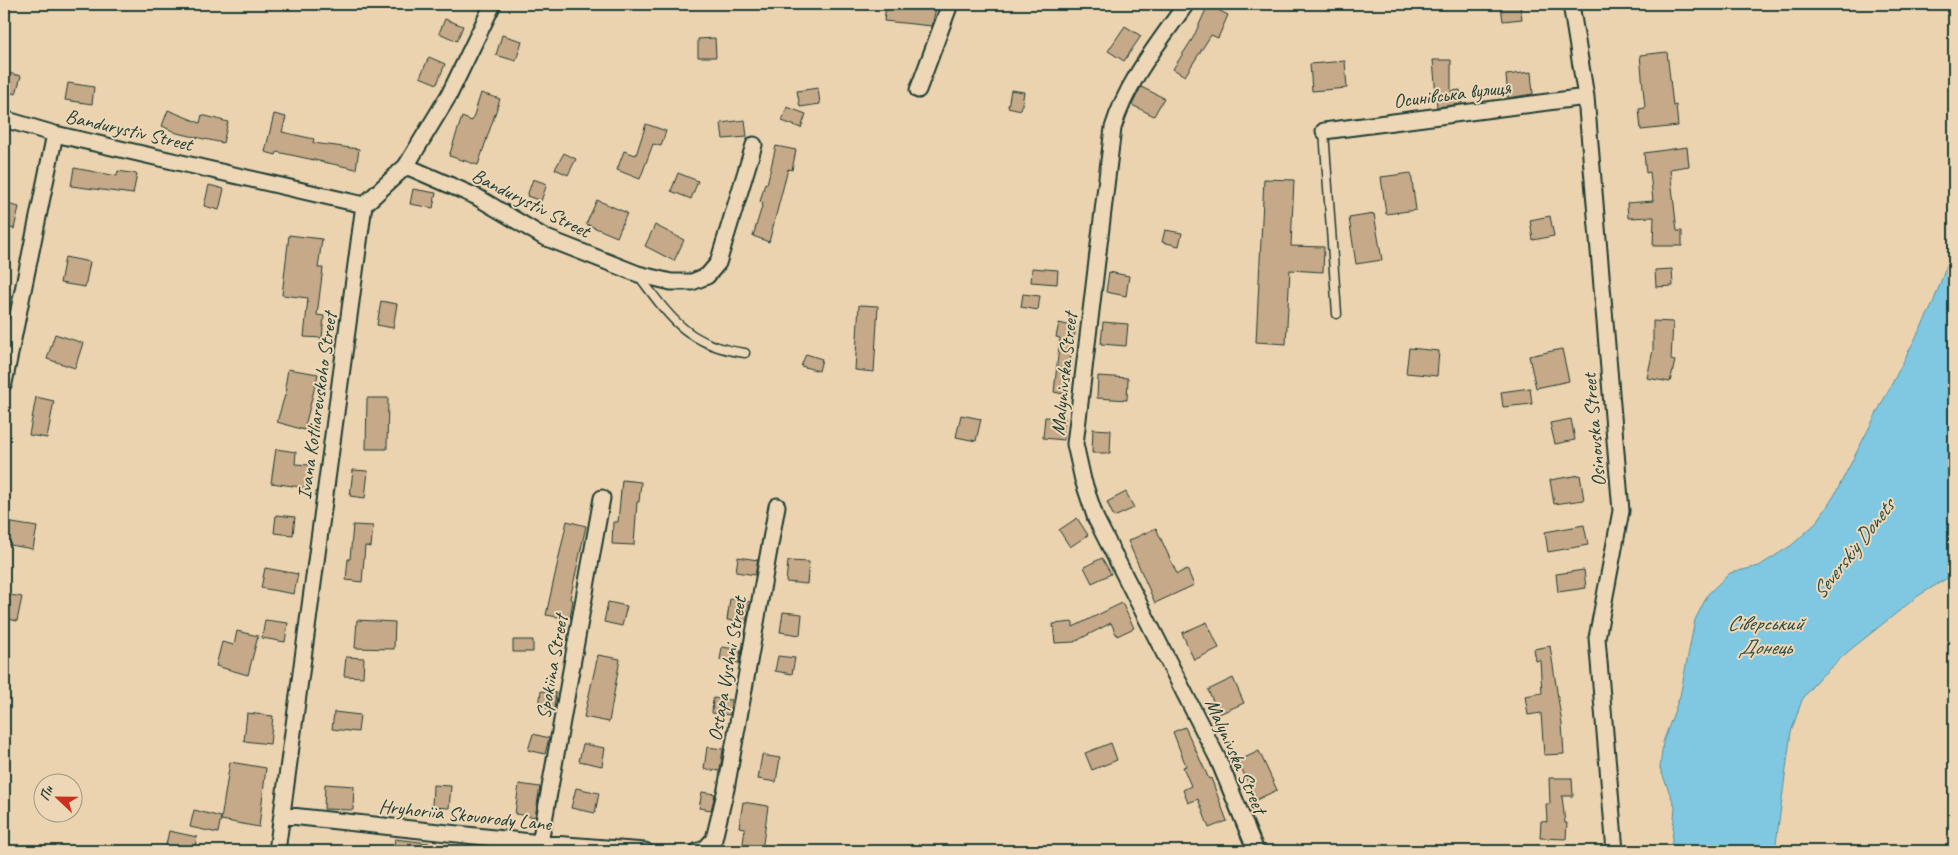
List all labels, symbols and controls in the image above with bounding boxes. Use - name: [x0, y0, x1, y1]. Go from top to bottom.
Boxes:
- street label: Осинівська вулиця: [1392, 74, 1513, 114]
- street label: Bandurystiv Street: [63, 103, 197, 157]
- street label: Bandurystiv Street: [468, 163, 596, 245]
- street label: Ivana Kotliarevskoho Street: [291, 308, 343, 501]
- street label: Malynivska Street: [1045, 308, 1083, 437]
- street label: Osinovska Street: [1576, 370, 1611, 488]
- water label: Severskiy Donets: [1806, 491, 1902, 604]
- street label: Ostapa Vyshni Street: [702, 593, 752, 743]
- street label: Spokiina Street: [531, 610, 574, 721]
- water label: Сіверський Донець: [1727, 610, 1807, 660]
- street label: Malynivska Street: [1199, 695, 1274, 821]
- north arrow: [32, 772, 82, 822]
- text: Пн: [36, 783, 57, 803]
- street label: Hryhoriia Skovorody Lane: [378, 794, 554, 837]

